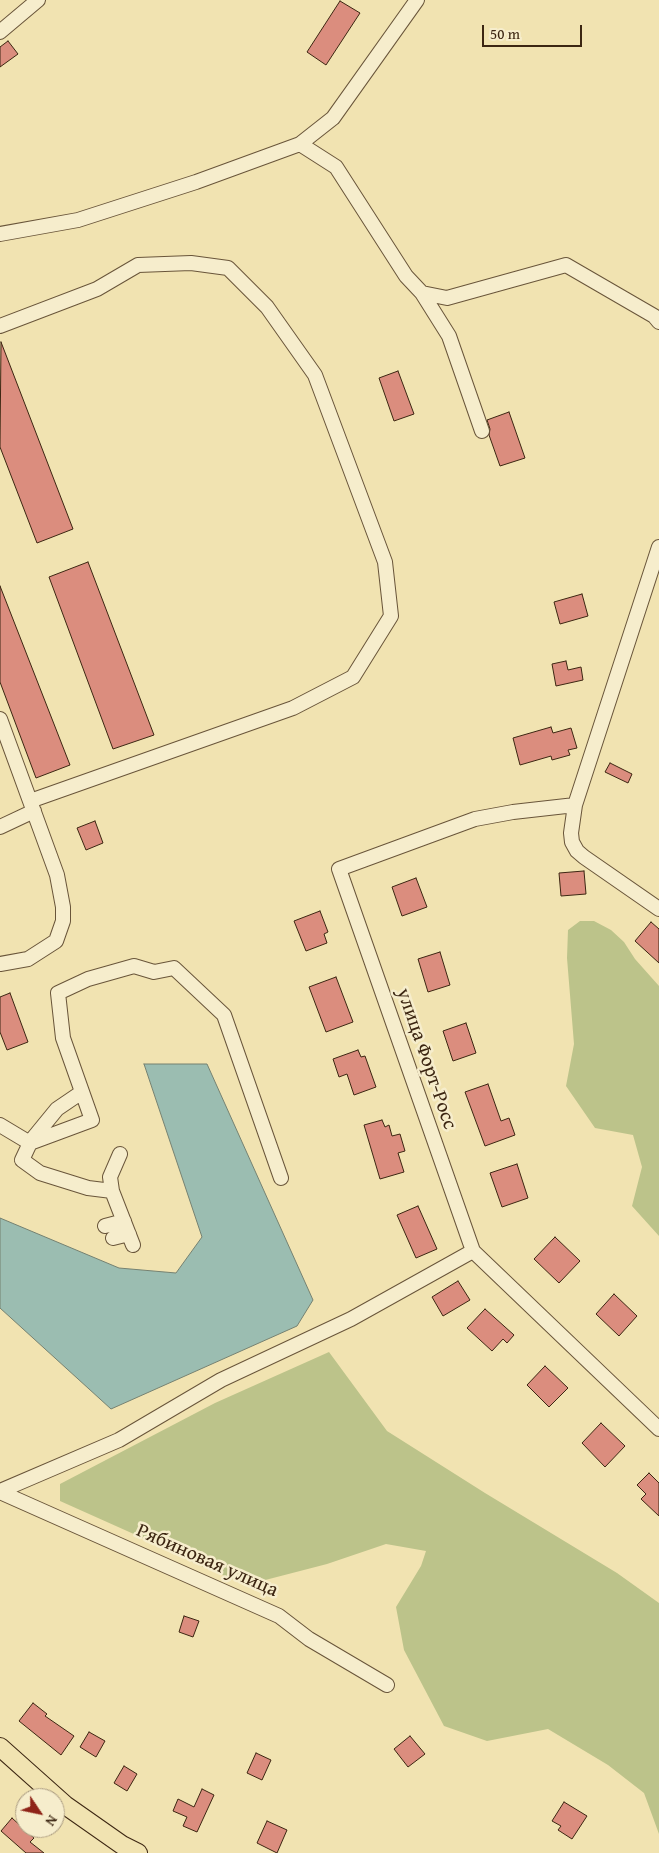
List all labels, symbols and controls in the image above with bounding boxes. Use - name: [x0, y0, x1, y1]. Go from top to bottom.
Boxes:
- scale bar: [484, 15, 584, 47]
- text: 50 m: [490, 23, 520, 44]
- street label: улица Форт-Росс: [391, 985, 461, 1133]
- street label: Рябиновая улица: [132, 1519, 282, 1603]
- north arrow: [15, 1788, 65, 1838]
- text: N: [41, 1811, 63, 1830]

